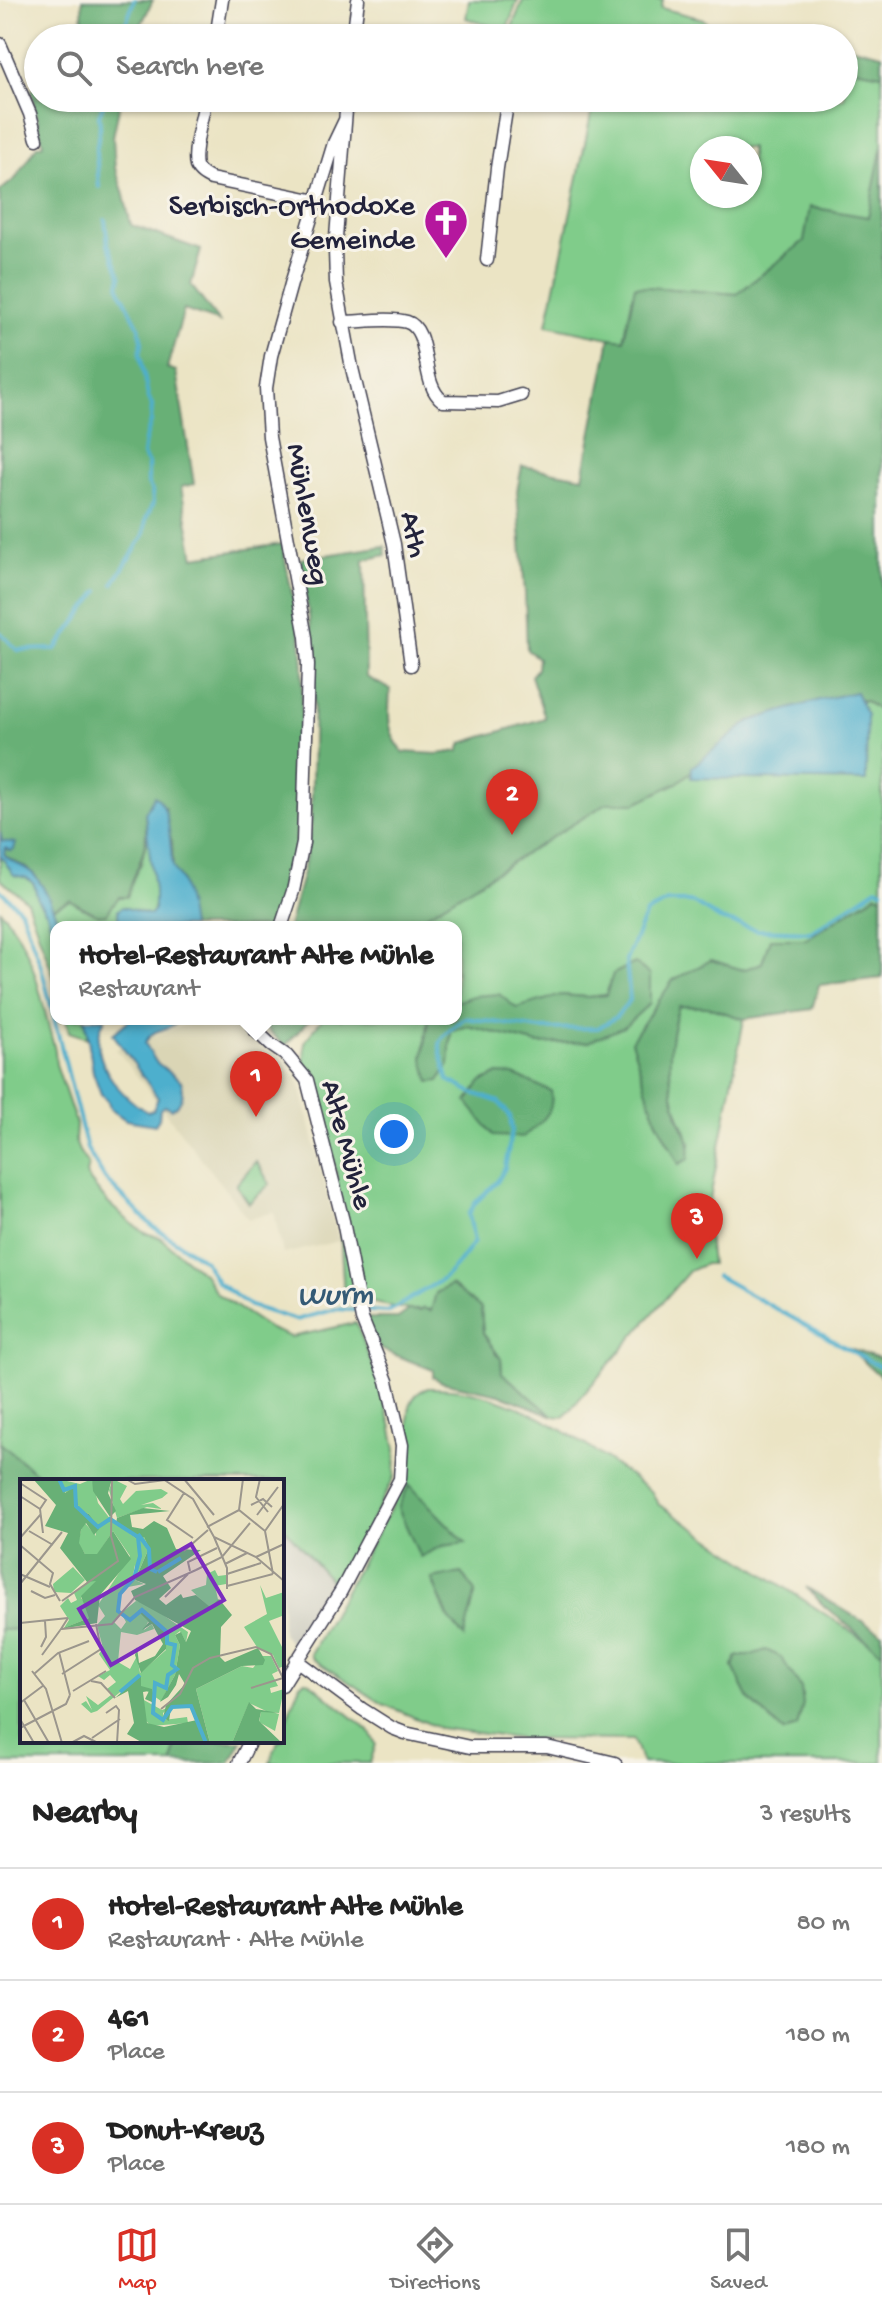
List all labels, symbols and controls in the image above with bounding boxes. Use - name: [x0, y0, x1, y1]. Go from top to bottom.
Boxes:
- search box: [24, 24, 858, 112]
- icon: search: [52, 46, 96, 90]
- text: Search here: [116, 51, 264, 86]
- north arrow: [690, 136, 762, 208]
- place label: Serbisch-Orthodoxe Gemeinde: [169, 191, 416, 260]
- church icon: Serbisch-Orthodoxe Gemeinde: [422, 197, 470, 260]
- street label: Mühlenweg: [276, 441, 335, 588]
- street label: Ath: [390, 509, 434, 561]
- pin: 2: [486, 769, 538, 835]
- popup: [50, 921, 462, 1025]
- text: Hotel-Restaurant Alte Mühle: [79, 940, 433, 975]
- text: Restaurant: [79, 975, 199, 1006]
- pin: 1: [230, 1051, 282, 1117]
- street label: Alte Mühle: [311, 1077, 379, 1214]
- your location: [374, 1114, 414, 1154]
- pin: 3: [671, 1193, 723, 1259]
- water label: Wurm: [296, 1277, 374, 1317]
- inset map: [20, 1479, 284, 1743]
- text: Nearby: [32, 1795, 137, 1835]
- text: 3 results: [760, 1800, 850, 1831]
- text: Hotel-Restaurant Alte Mühle: [108, 1891, 463, 1926]
- text: 1: [53, 1909, 63, 1940]
- text: 80 m: [796, 1909, 850, 1940]
- text: Restaurant · Alte Mühle: [108, 1926, 364, 1957]
- text: 461: [108, 2003, 150, 2038]
- text: 2: [52, 2021, 64, 2052]
- text: 180 m: [786, 2021, 850, 2052]
- text: Place: [108, 2038, 165, 2069]
- text: Donut-Kreuz: [108, 2115, 263, 2150]
- text: 3: [51, 2133, 65, 2164]
- text: 180 m: [786, 2133, 850, 2164]
- text: Place: [108, 2150, 165, 2181]
- tab: Map: [115, 2223, 159, 2297]
- tab: Directions: [390, 2223, 480, 2297]
- tab: Saved: [710, 2223, 767, 2297]

